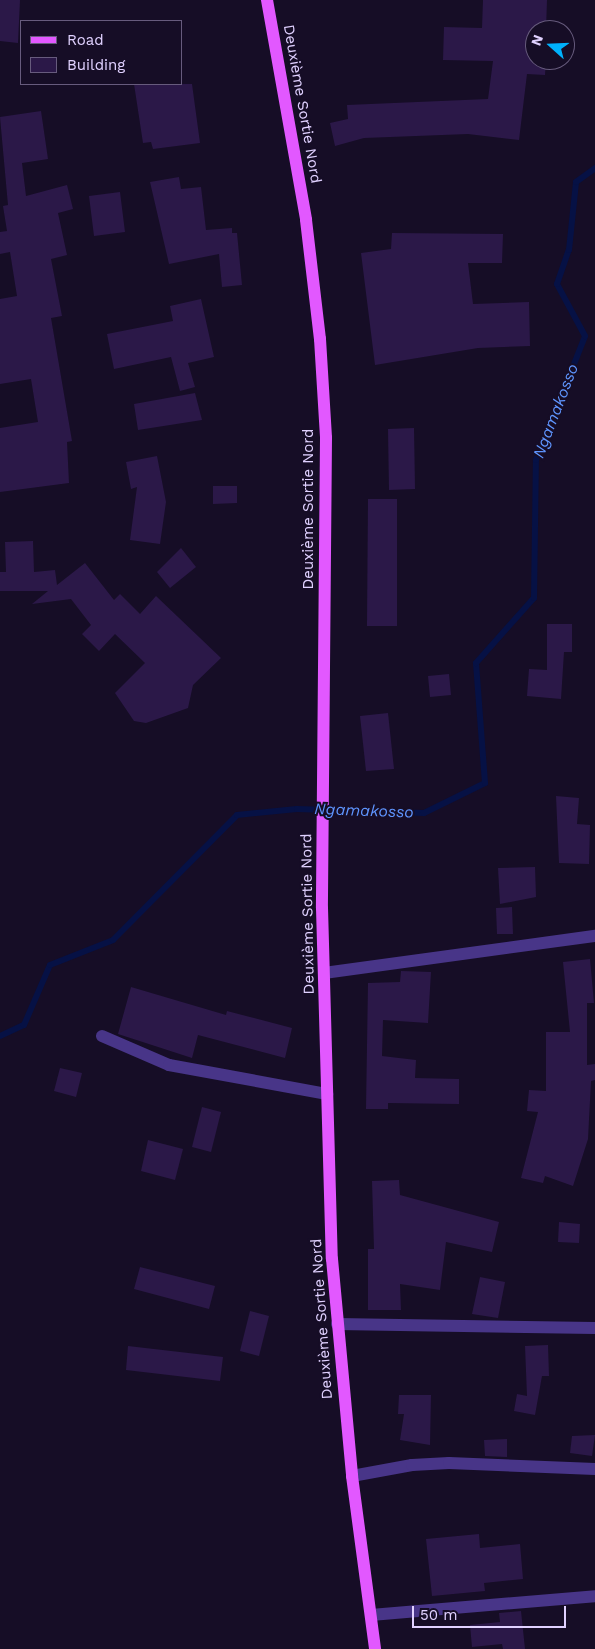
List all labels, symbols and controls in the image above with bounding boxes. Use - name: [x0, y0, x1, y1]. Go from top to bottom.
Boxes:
- legend: [20, 20, 182, 85]
- north arrow: [525, 20, 575, 70]
- street label: Deuxième Sortie Nord: [279, 23, 325, 185]
- text: Road: [67, 31, 104, 49]
- text: N: [528, 33, 546, 48]
- text: Building: [67, 56, 125, 74]
- water label: Ngamakosso: [529, 361, 583, 461]
- street label: Deuxième Sortie Nord: [300, 429, 318, 589]
- water label: Ngamakosso: [314, 800, 414, 822]
- street label: Deuxième Sortie Nord: [298, 833, 318, 995]
- street label: Deuxième Sortie Nord: [307, 1238, 337, 1400]
- scale bar: [415, 1596, 569, 1628]
- text: 50 m: [420, 1606, 457, 1624]

